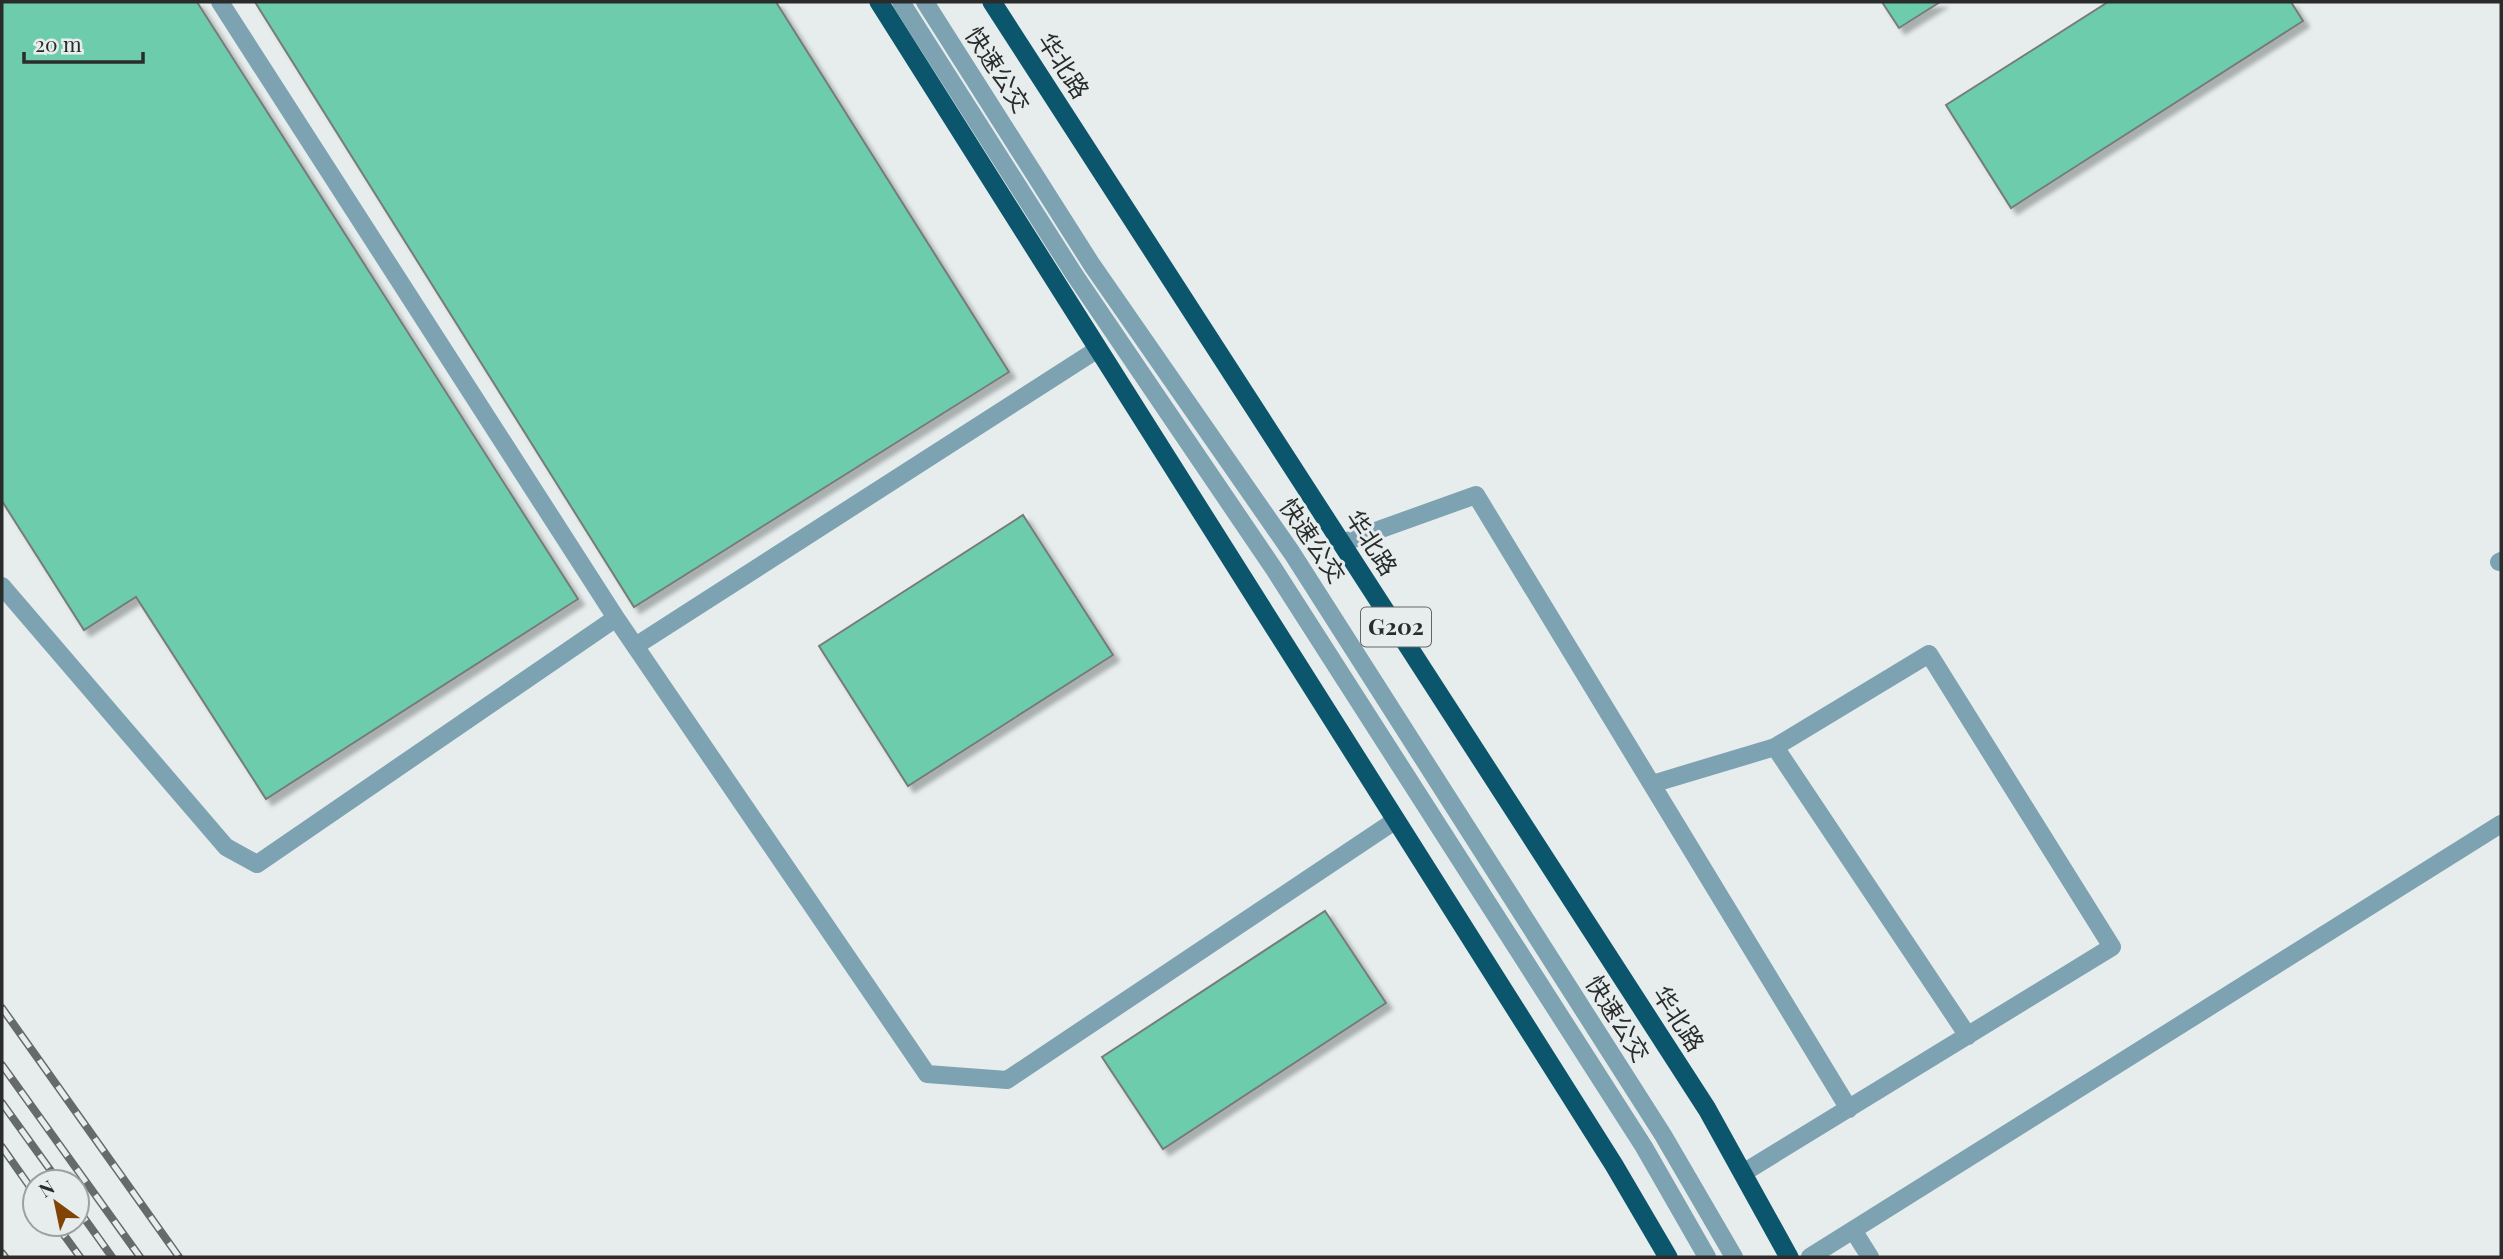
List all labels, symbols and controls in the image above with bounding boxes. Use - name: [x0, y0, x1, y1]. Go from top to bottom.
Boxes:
- street label: 快速公交: [959, 20, 1038, 118]
- scale bar: [24, 21, 144, 65]
- street label: 华北路: [1032, 26, 1098, 104]
- text: 20 m: [35, 29, 82, 57]
- street label: 快速公交: [1274, 491, 1354, 589]
- street label: 华北路: [1340, 503, 1406, 581]
- road number: G202: [1361, 608, 1431, 646]
- street label: 快速公交: [1580, 969, 1658, 1067]
- street label: 华北路: [1647, 979, 1713, 1057]
- north arrow: [21, 1168, 91, 1238]
- text: N: [33, 1173, 59, 1203]

